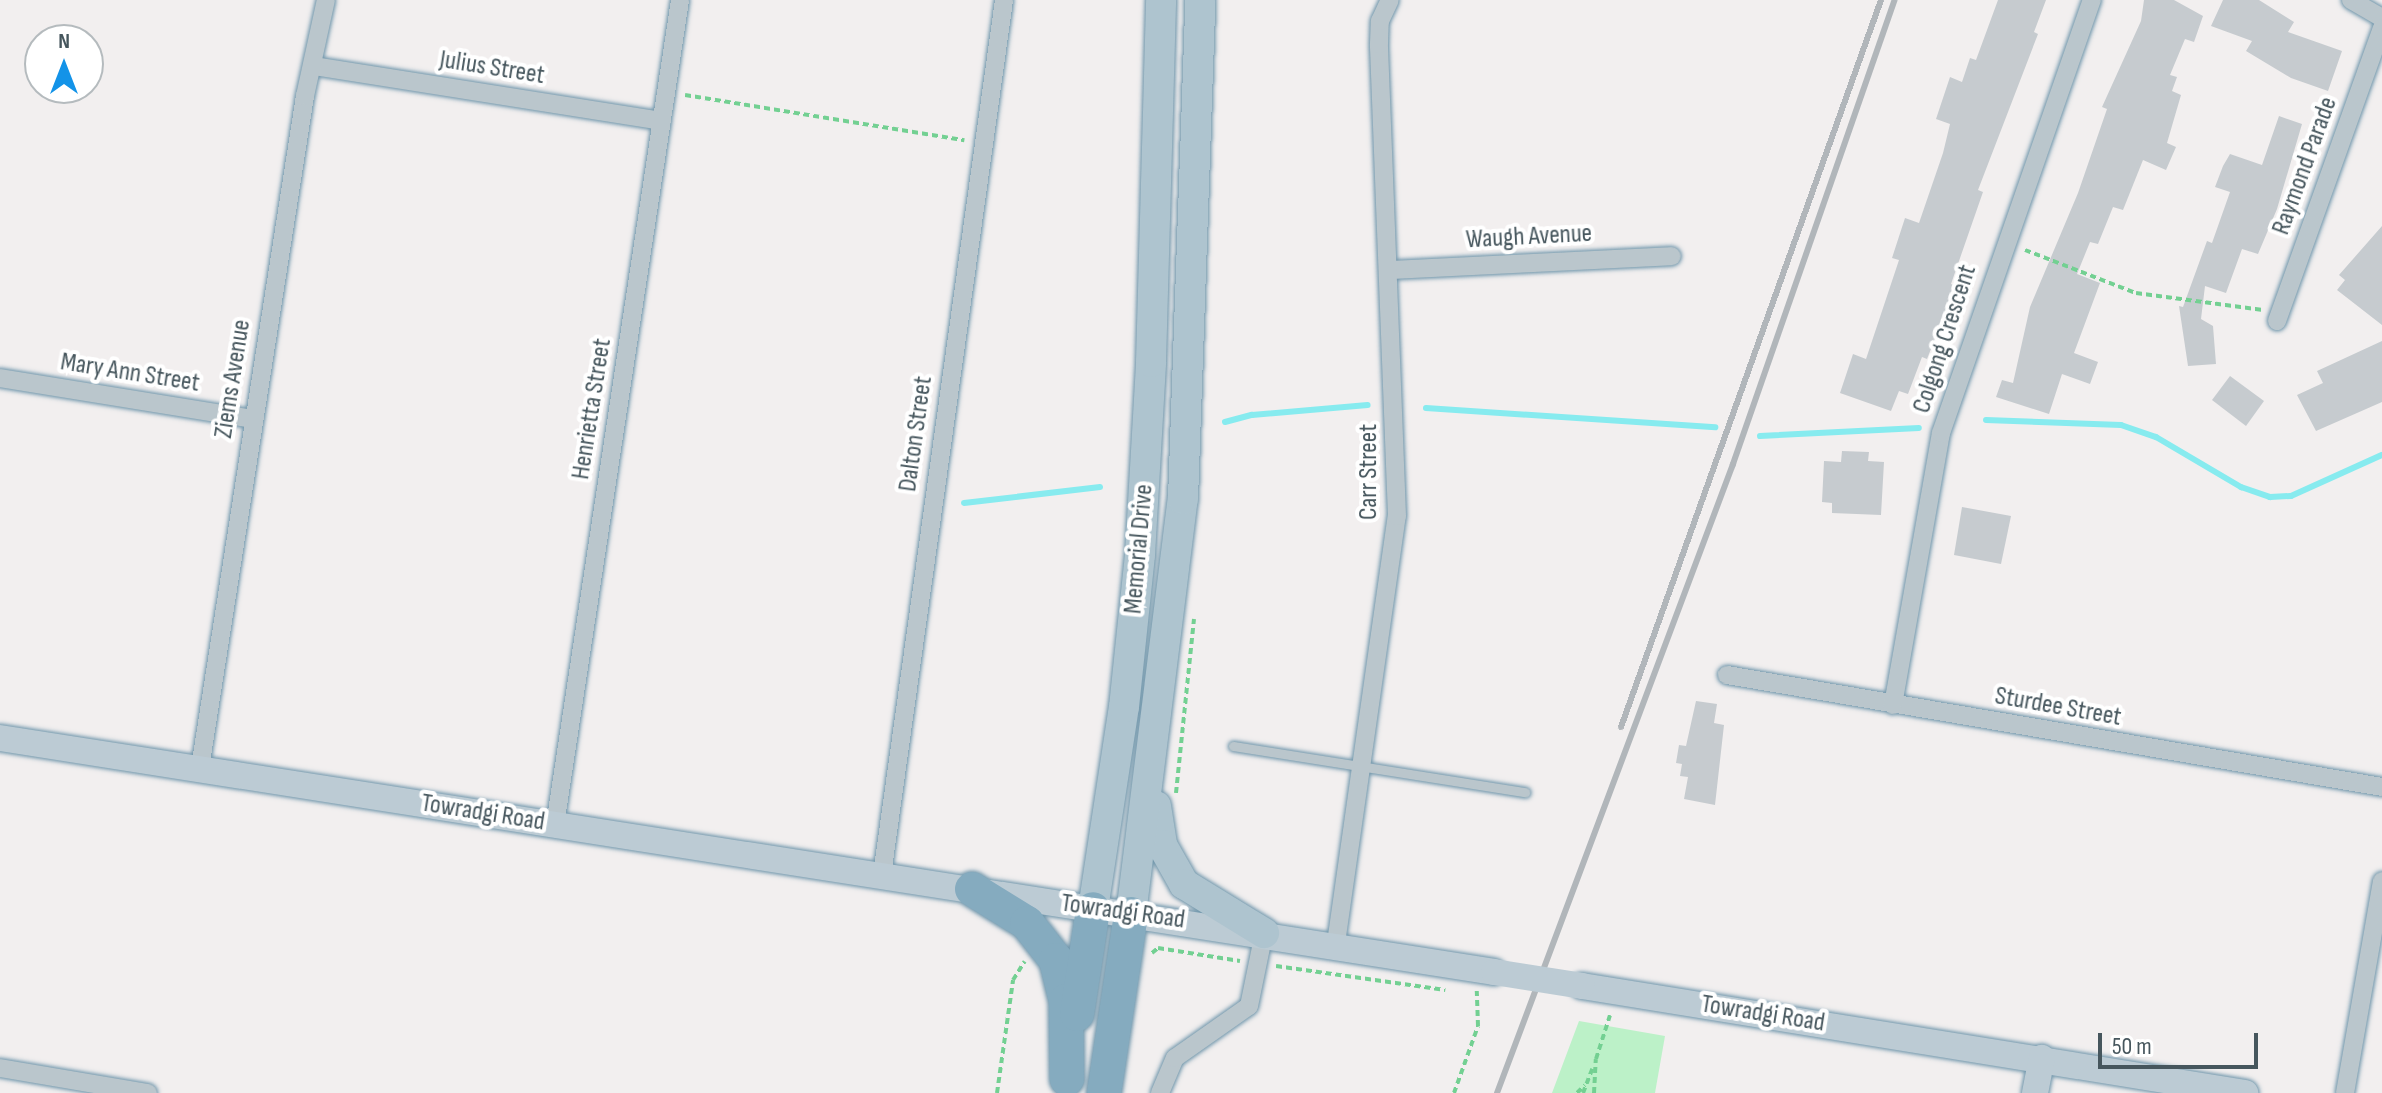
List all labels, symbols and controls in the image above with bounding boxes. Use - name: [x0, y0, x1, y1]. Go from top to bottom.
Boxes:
- north arrow: [24, 24, 104, 104]
- text: N: [58, 28, 70, 55]
- street label: Julius Street: [437, 44, 547, 92]
- street label: Raymond Parade: [2266, 93, 2344, 239]
- street label: Waugh Avenue: [1465, 218, 1593, 256]
- street label: Colgong Crescent: [1906, 261, 1984, 417]
- street label: Ziems Avenue: [208, 317, 258, 441]
- street label: Henrietta Street: [565, 336, 619, 482]
- street label: Mary Ann Street: [58, 347, 202, 399]
- street label: Dalton Street: [892, 374, 940, 494]
- street label: Carr Street: [1353, 424, 1385, 520]
- street label: Memorial Drive: [1118, 483, 1160, 615]
- street label: Sturdee Street: [1992, 681, 2124, 733]
- street label: Towradgi Road: [419, 788, 547, 838]
- street label: Towradgi Road: [1059, 888, 1187, 936]
- street label: Towradgi Road: [1699, 989, 1827, 1039]
- scale bar: [2102, 1017, 2262, 1067]
- text: 50 m: [2112, 1032, 2152, 1061]

